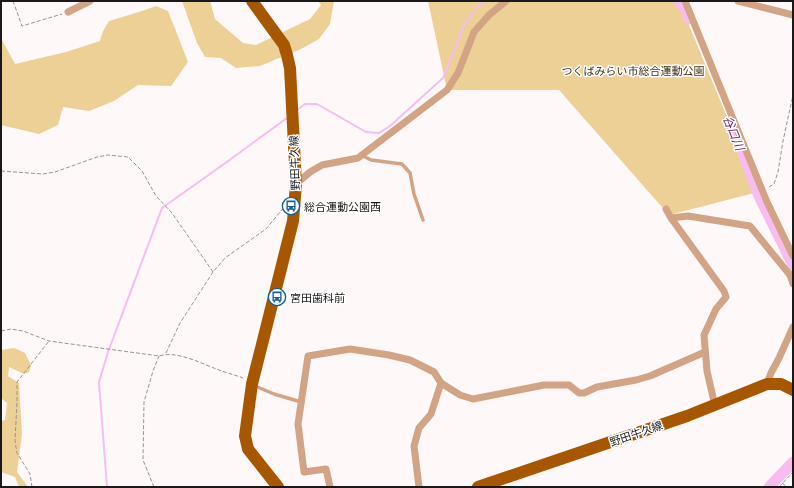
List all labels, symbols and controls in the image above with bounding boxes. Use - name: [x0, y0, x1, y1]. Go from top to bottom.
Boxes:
- park label: つくばみらい市総合運動公園: [562, 64, 705, 77]
- water label: 谷口川: [720, 113, 748, 154]
- street label: 野田牛久線: [287, 135, 301, 191]
- bus stop icon: 総合運動公園西: [281, 196, 301, 216]
- place label: 総合運動公園西: [304, 200, 381, 213]
- bus stop icon: 宮田歯科前: [267, 287, 287, 307]
- place label: 宮田歯科前: [290, 291, 345, 304]
- street label: 野田牛久線: [608, 418, 664, 448]

